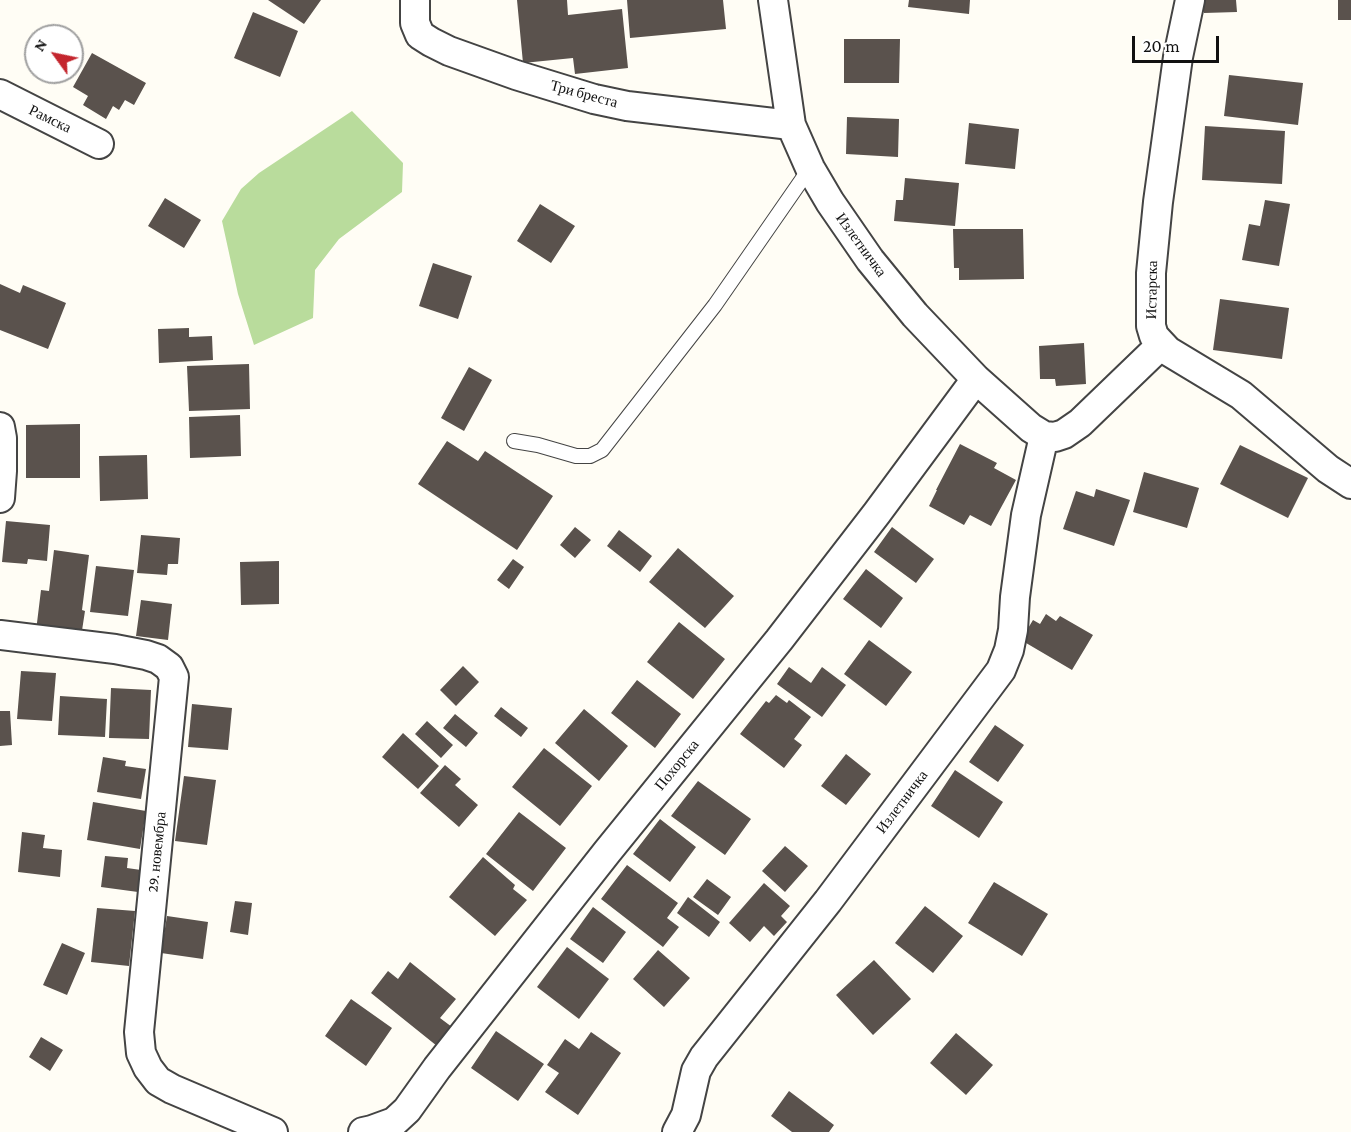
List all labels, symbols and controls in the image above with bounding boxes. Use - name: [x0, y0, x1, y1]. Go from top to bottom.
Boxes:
- north arrow: [24, 24, 84, 84]
- scale bar: [1135, 24, 1222, 62]
- text: N: [30, 36, 50, 54]
- text: 20 m: [1143, 36, 1180, 56]
- street label: Три бреста: [548, 76, 620, 112]
- street label: Рамска: [26, 101, 74, 137]
- street label: Излетничка: [832, 209, 890, 281]
- street label: Истарска: [1142, 260, 1162, 320]
- street label: Похорска: [651, 736, 703, 794]
- street label: Излетничка: [872, 767, 932, 837]
- street label: 29. новембра: [144, 811, 170, 893]

